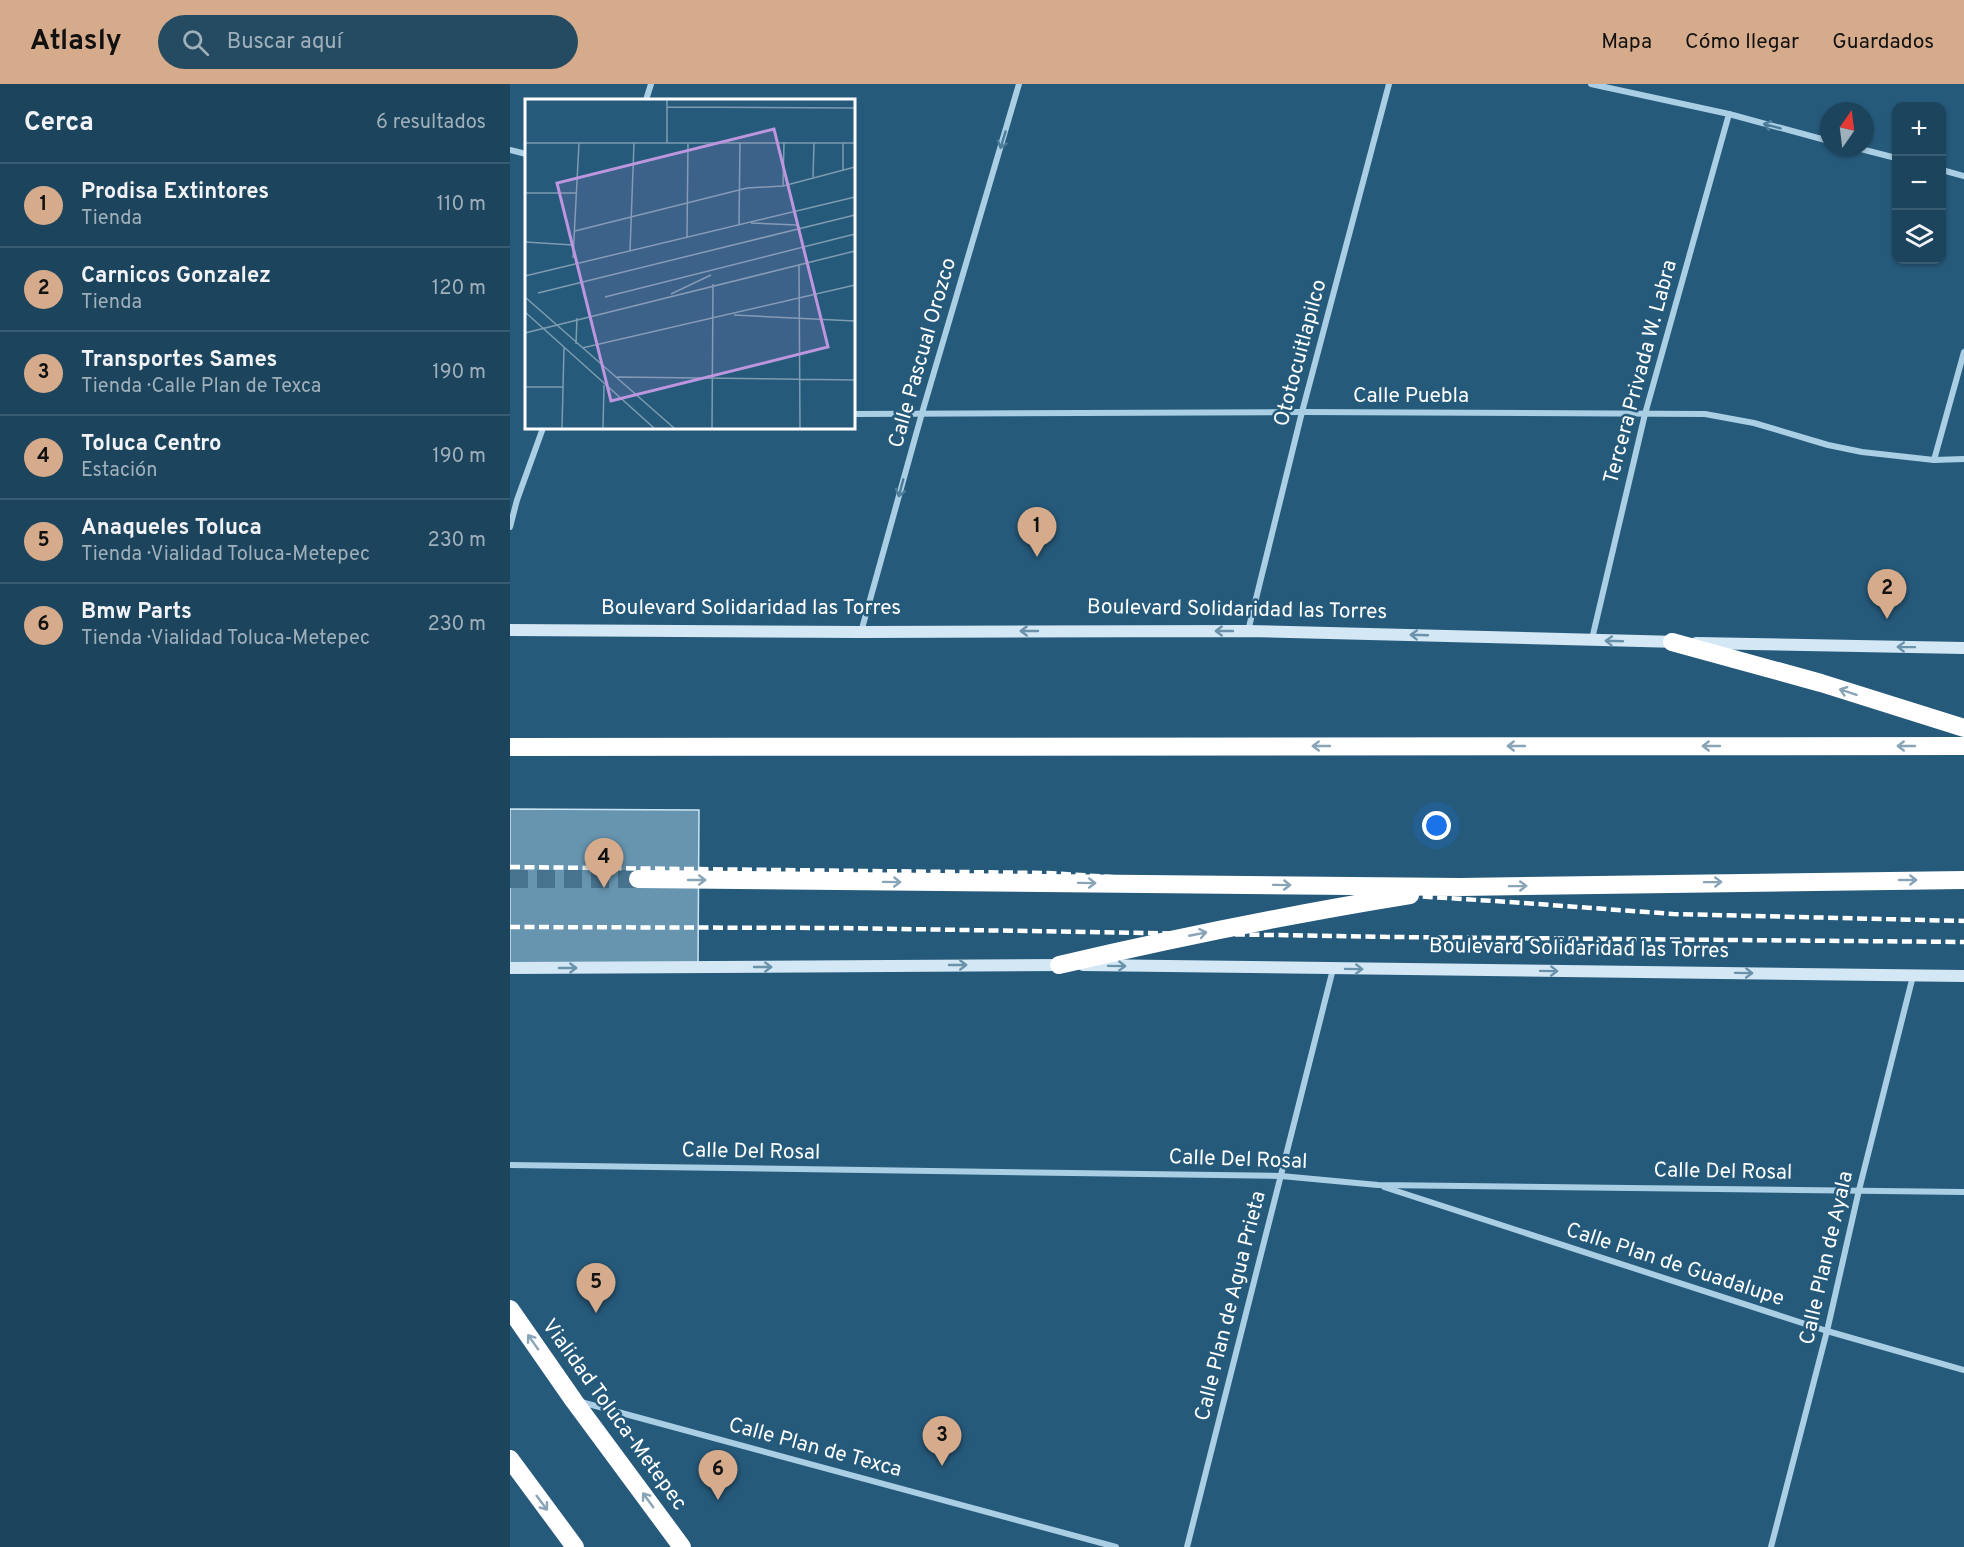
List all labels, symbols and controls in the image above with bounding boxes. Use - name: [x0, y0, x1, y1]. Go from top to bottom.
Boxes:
- search box: [158, 15, 578, 69]
- text: Atlasly: [30, 24, 122, 60]
- icon: search: [179, 26, 212, 59]
- text: Buscar aquí: [227, 29, 342, 56]
- text: Mapa: [1601, 29, 1652, 56]
- text: Cómo llegar: [1685, 29, 1799, 56]
- text: Guardados: [1832, 29, 1934, 56]
- inset map: [525, 99, 855, 429]
- north arrow: [1820, 102, 1874, 156]
- map controls: [1892, 102, 1946, 264]
- button: +: [1892, 102, 1946, 156]
- text: Cerca: [24, 107, 94, 140]
- text: 6 resultados: [376, 110, 486, 136]
- one-way arrow: [1763, 119, 1782, 131]
- one-way arrow: [997, 130, 1008, 149]
- button: −: [1892, 156, 1946, 210]
- text: Prodisa Extintores: [81, 179, 269, 206]
- text: 1: [40, 192, 48, 218]
- text: 110 m: [437, 192, 486, 218]
- text: Tienda: [81, 206, 142, 232]
- button: layers: [1892, 210, 1946, 264]
- street label: Calle Pascual Orozco: [883, 255, 963, 451]
- street label: Tercera Privada W. Labra: [1598, 257, 1684, 487]
- text: Carnicos Gonzalez: [81, 263, 271, 290]
- text: 2: [37, 276, 50, 302]
- text: 120 m: [432, 276, 486, 302]
- street label: Ototocuitlapilco: [1268, 276, 1334, 430]
- text: Tienda: [81, 290, 142, 316]
- text: Transportes Sames: [81, 347, 277, 374]
- text: 3: [38, 360, 50, 386]
- text: 190 m: [432, 360, 486, 386]
- text: Tienda · Calle Plan de Texca: [81, 374, 321, 400]
- street label: Calle Puebla: [1353, 383, 1469, 410]
- text: Toluca Centro: [81, 431, 221, 458]
- text: 4: [37, 444, 50, 470]
- text: 190 m: [432, 444, 486, 470]
- text: Estación: [81, 458, 157, 484]
- one-way arrow: [895, 479, 906, 498]
- pin: 1: [1018, 508, 1056, 557]
- text: Anaqueles Toluca: [81, 515, 262, 542]
- text: 5: [37, 528, 50, 554]
- text: 230 m: [427, 528, 486, 554]
- text: Tienda · Vialidad Toluca-Metepec: [81, 542, 370, 568]
- pin: 2: [1868, 570, 1906, 619]
- street label: Boulevard Solidaridad las Torres: [1087, 594, 1387, 626]
- street label: Boulevard Solidaridad las Torres: [601, 595, 901, 622]
- text: Bmw Parts: [81, 599, 192, 626]
- text: 6: [37, 612, 50, 638]
- text: 230 m: [427, 612, 486, 638]
- one-way arrow: [1019, 625, 1039, 637]
- one-way arrow: [1214, 625, 1234, 637]
- text: Tienda · Vialidad Toluca-Metepec: [81, 626, 370, 652]
- one-way arrow: [1409, 629, 1429, 641]
- one-way arrow: [1604, 635, 1624, 646]
- one-way arrow: [1896, 641, 1916, 653]
- one-way arrow: [1839, 686, 1858, 697]
- one-way arrow: [1311, 740, 1331, 752]
- one-way arrow: [1506, 740, 1526, 752]
- one-way arrow: [1701, 740, 1721, 752]
- one-way arrow: [1896, 740, 1916, 752]
- your location: [1422, 811, 1451, 840]
- pin: 4: [584, 838, 623, 888]
- one-way arrow: [686, 874, 706, 886]
- one-way arrow: [1898, 874, 1918, 886]
- one-way arrow: [881, 876, 901, 888]
- one-way arrow: [1076, 877, 1096, 889]
- one-way arrow: [1703, 877, 1723, 888]
- one-way arrow: [1271, 879, 1291, 891]
- one-way arrow: [1508, 880, 1528, 892]
- one-way arrow: [1188, 928, 1207, 939]
- street label: Boulevard Solidaridad las Torres: [1429, 933, 1729, 965]
- one-way arrow: [948, 959, 968, 971]
- one-way arrow: [1107, 960, 1127, 971]
- one-way arrow: [753, 961, 773, 973]
- one-way arrow: [558, 962, 578, 974]
- one-way arrow: [1344, 963, 1364, 975]
- one-way arrow: [1539, 965, 1559, 977]
- one-way arrow: [1734, 967, 1754, 979]
- street label: Calle Del Rosal: [681, 1137, 821, 1167]
- street label: Calle Del Rosal: [1168, 1144, 1308, 1176]
- street label: Calle Del Rosal: [1653, 1157, 1793, 1187]
- street label: Calle Plan de Ayala: [1794, 1169, 1860, 1347]
- street label: Calle Plan de Agua Prieta: [1189, 1188, 1273, 1424]
- street label: Calle Plan de Guadalupe: [1562, 1217, 1788, 1313]
- pin: 5: [576, 1264, 616, 1313]
- street label: Vialidad Toluca-Metepec: [535, 1314, 693, 1516]
- one-way arrow: [527, 1334, 539, 1351]
- street label: Calle Plan de Texca: [725, 1412, 905, 1484]
- pin: 3: [922, 1416, 962, 1466]
- pin: 6: [698, 1450, 738, 1500]
- one-way arrow: [641, 1492, 654, 1508]
- one-way arrow: [536, 1495, 549, 1511]

